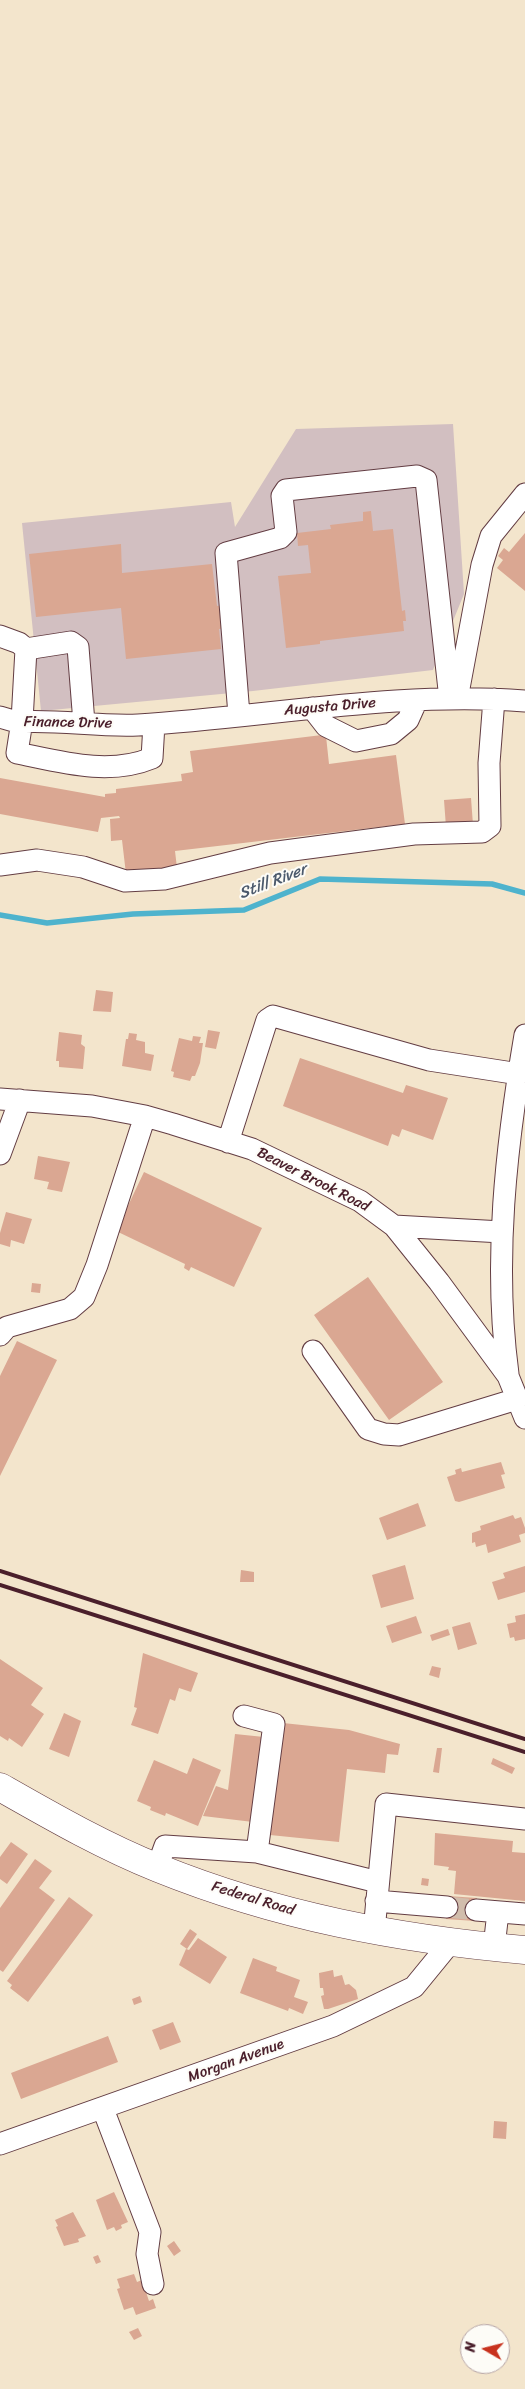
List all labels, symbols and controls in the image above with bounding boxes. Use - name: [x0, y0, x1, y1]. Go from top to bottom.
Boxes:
- street label: Augusta Drive: [283, 694, 377, 720]
- street label: Finance Drive: [24, 713, 112, 733]
- water label: Still River: [236, 860, 310, 904]
- street label: Beaver Brook Road: [254, 1144, 372, 1216]
- street label: Federal Road: [209, 1878, 297, 1920]
- street label: Morgan Avenue: [185, 2035, 287, 2087]
- north arrow: [460, 2324, 510, 2374]
- text: N: [458, 2340, 484, 2354]

